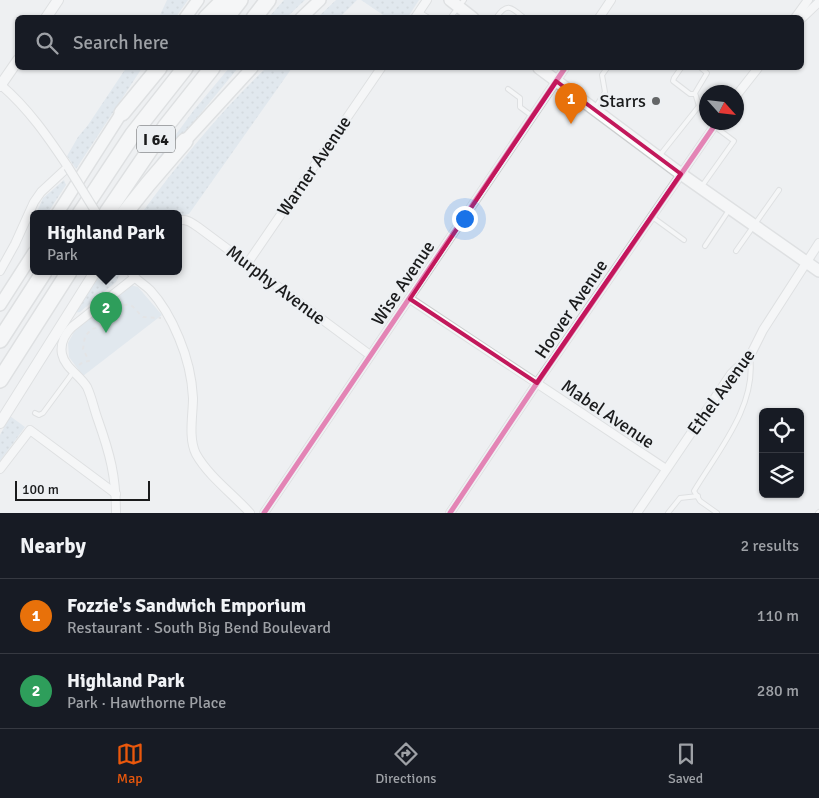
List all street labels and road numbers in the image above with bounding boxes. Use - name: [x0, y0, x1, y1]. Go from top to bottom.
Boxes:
- street label: Warner Avenue: [272, 112, 356, 220]
- road number: I 64: [137, 126, 175, 152]
- street label: Wise Avenue: [367, 237, 439, 329]
- street label: Murphy Avenue: [222, 240, 330, 330]
- street label: Hoover Avenue: [530, 255, 612, 363]
- street label: Ethel Avenue: [683, 345, 759, 439]
- street label: Mabel Avenue: [557, 375, 659, 453]

